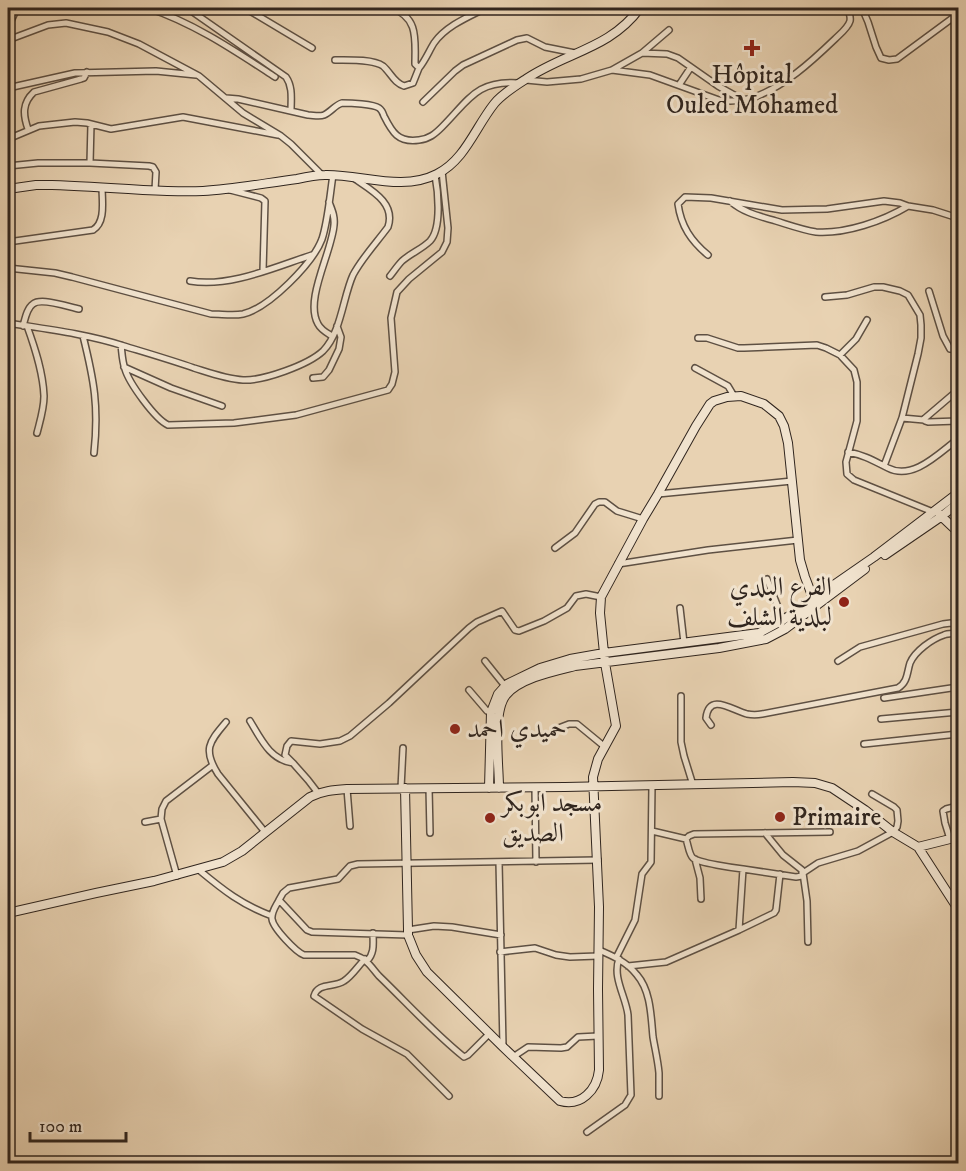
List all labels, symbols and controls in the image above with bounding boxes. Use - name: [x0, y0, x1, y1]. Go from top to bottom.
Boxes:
- marker: Hôpital Ouled Mohamed: [743, 39, 761, 57]
- place label: Hôpital Ouled Mohamed: [666, 59, 838, 122]
- place label: الفرع البلدي لبلدية الشلف: [727, 571, 832, 634]
- marker: الفرع البلدي لبلدية الشلف: [837, 595, 851, 609]
- place label: حميدي احمد: [467, 713, 567, 749]
- marker: حميدي احمد: [448, 722, 462, 736]
- place label: مسجد ابوبكر الصديق: [499, 787, 602, 850]
- place label: Primaire: [792, 801, 881, 834]
- marker: Primaire: [773, 810, 787, 824]
- marker: مسجد ابوبكر الصديق: [483, 811, 497, 825]
- scale bar: [30, 1105, 126, 1143]
- text: 100 m: [39, 1116, 82, 1138]

